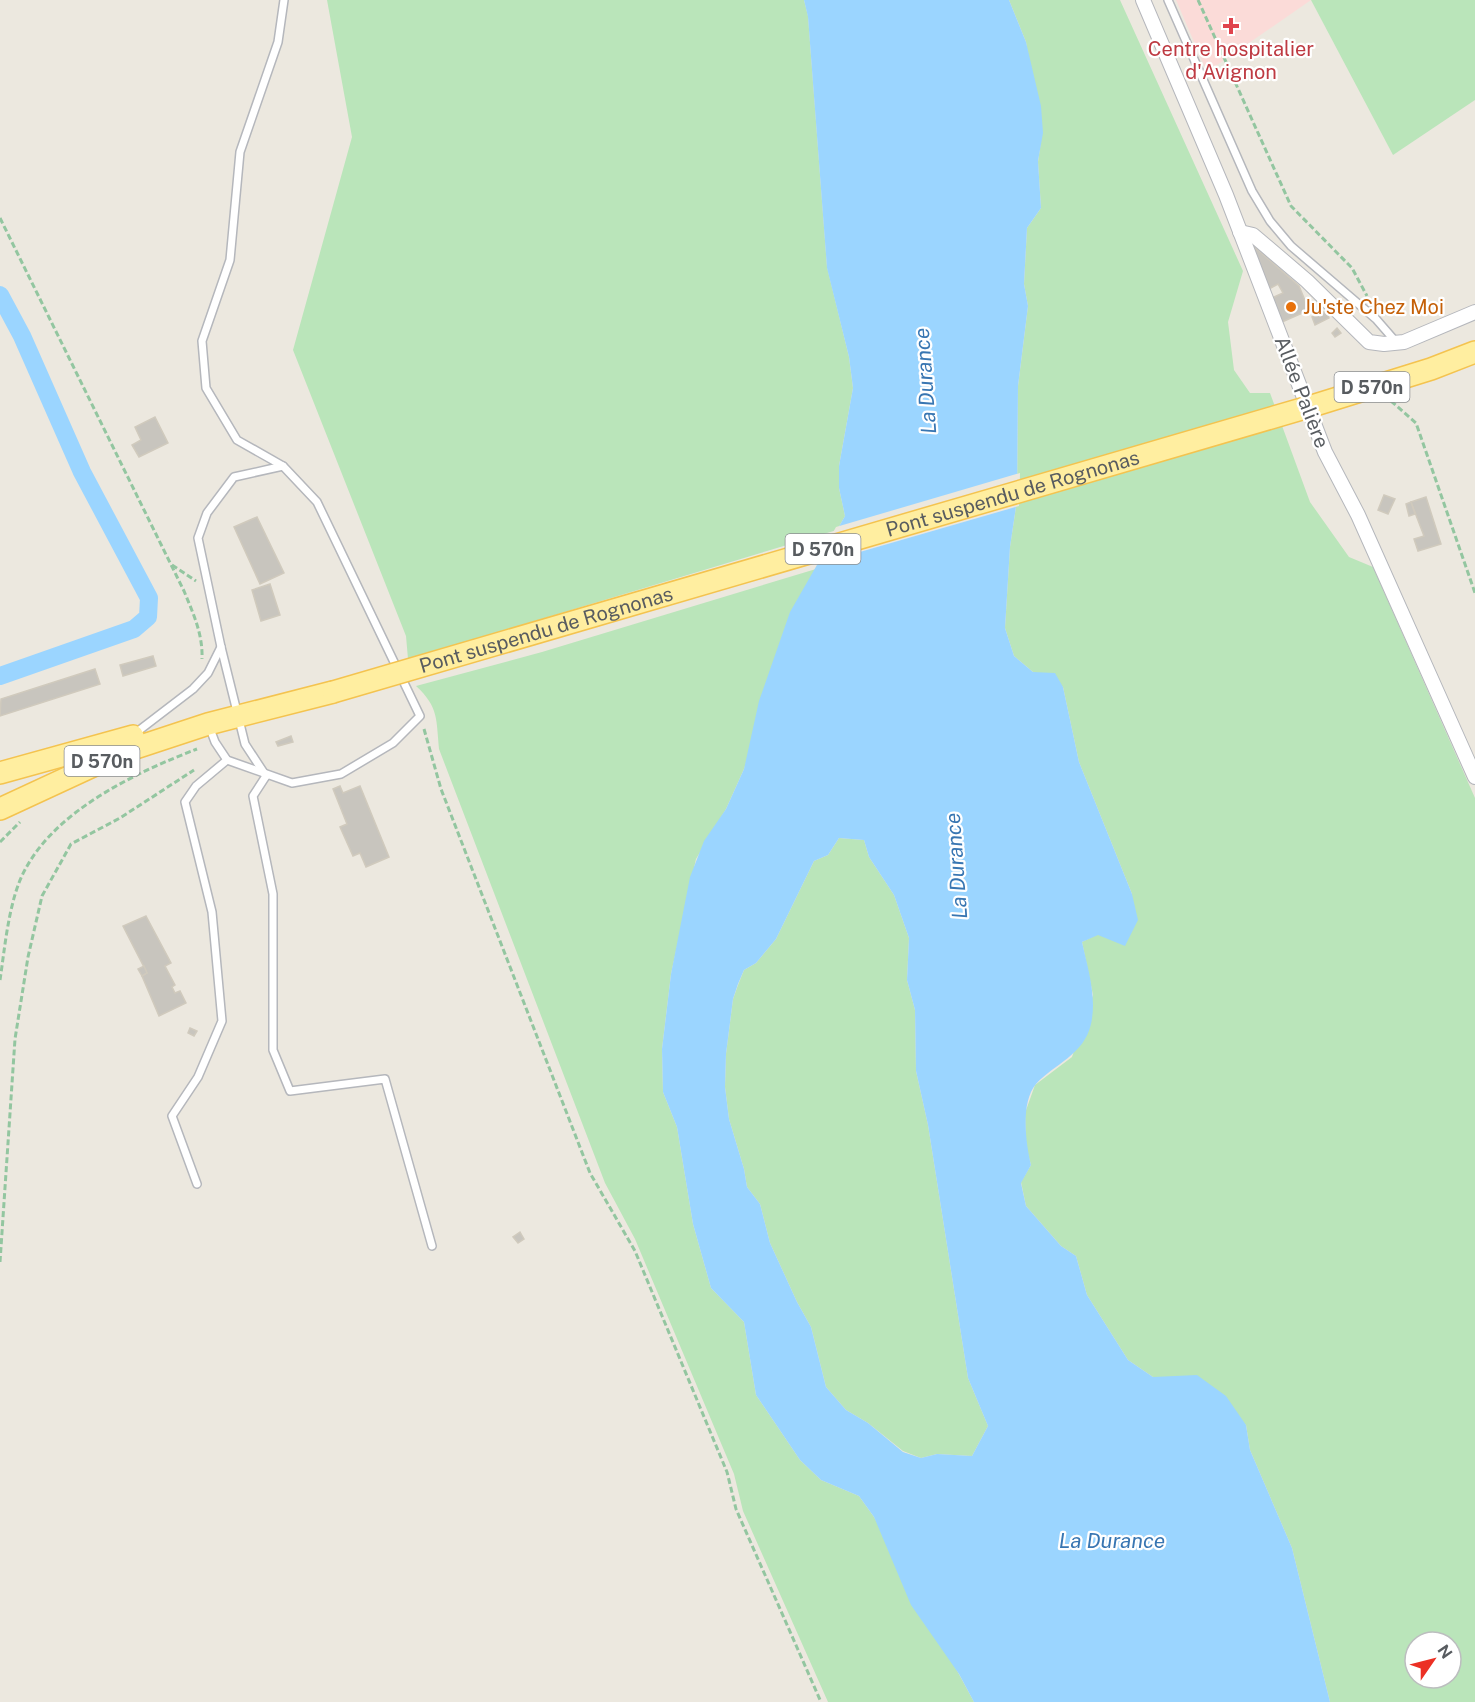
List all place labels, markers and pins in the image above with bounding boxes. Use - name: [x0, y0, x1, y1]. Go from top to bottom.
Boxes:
- marker: Centre hospitalier d'Avignon: [1222, 17, 1240, 35]
- place label: Centre hospitalier d'Avignon: [1148, 37, 1314, 84]
- place label: Ju'ste Chez Moi: [1303, 295, 1444, 319]
- marker: Ju'ste Chez Moi: [1284, 300, 1298, 314]

